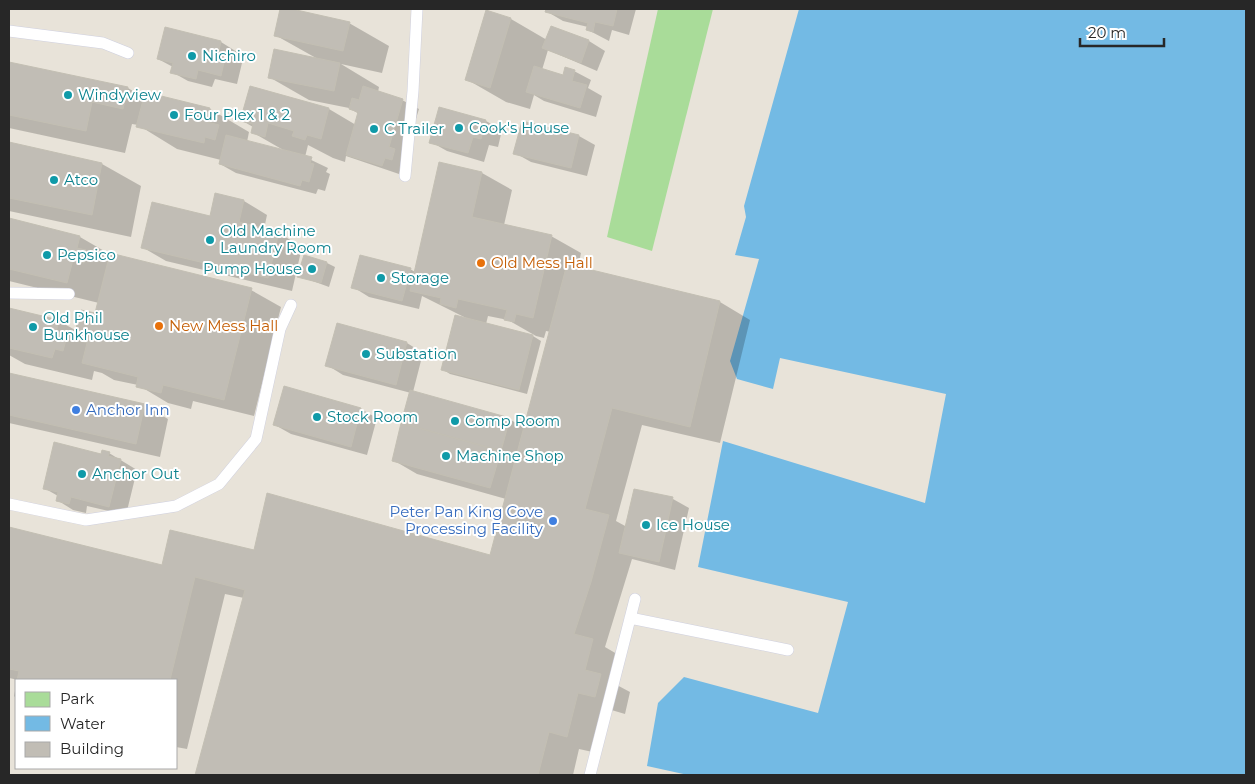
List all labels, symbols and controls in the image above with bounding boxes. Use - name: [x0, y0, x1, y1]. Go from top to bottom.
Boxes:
- scale bar: [1080, 15, 1164, 47]
- text: 20 m: [1088, 23, 1126, 42]
- place label: Nichiro: [202, 46, 256, 65]
- marker: Nichiro: [186, 50, 198, 62]
- place label: Windyview: [78, 85, 162, 104]
- marker: Windyview: [62, 89, 74, 101]
- place label: Four Plex 1 & 2: [184, 105, 290, 124]
- marker: Four Plex 1 & 2: [168, 109, 180, 121]
- place label: Cook's House: [469, 118, 569, 137]
- place label: C Trailer: [384, 119, 444, 138]
- marker: Cook's House: [453, 122, 465, 134]
- marker: C Trailer: [368, 123, 380, 135]
- place label: Atco: [64, 170, 98, 189]
- marker: Atco: [48, 174, 60, 186]
- place label: Old Machine Laundry Room: [220, 221, 332, 257]
- marker: Old Machine Laundry Room: [204, 234, 216, 246]
- place label: Pepsico: [57, 245, 116, 264]
- marker: Pepsico: [41, 249, 53, 261]
- place label: Old Mess Hall: [491, 253, 593, 272]
- marker: Old Mess Hall: [475, 257, 487, 269]
- place label: Pump House: [203, 259, 302, 278]
- marker: Pump House: [306, 263, 318, 275]
- place label: Storage: [391, 268, 449, 287]
- marker: Storage: [375, 272, 387, 284]
- place label: Old Phil Bunkhouse: [43, 308, 130, 344]
- place label: New Mess Hall: [169, 316, 278, 335]
- marker: New Mess Hall: [153, 320, 165, 332]
- marker: Old Phil Bunkhouse: [27, 321, 39, 333]
- place label: Substation: [376, 344, 457, 363]
- marker: Substation: [360, 348, 372, 360]
- place label: Anchor Inn: [86, 400, 170, 419]
- marker: Anchor Inn: [70, 404, 82, 416]
- place label: Stock Room: [327, 407, 418, 426]
- marker: Stock Room: [311, 411, 323, 423]
- place label: Comp Room: [465, 411, 560, 430]
- marker: Comp Room: [449, 415, 461, 427]
- place label: Machine Shop: [456, 446, 564, 465]
- marker: Machine Shop: [440, 450, 452, 462]
- place label: Anchor Out: [92, 464, 179, 483]
- marker: Anchor Out: [76, 468, 88, 480]
- place label: Peter Pan King Cove Processing Facility: [390, 502, 544, 538]
- marker: Peter Pan King Cove Processing Facility: [547, 515, 559, 527]
- place label: Ice House: [656, 515, 730, 534]
- marker: Ice House: [640, 519, 652, 531]
- legend: [15, 679, 178, 769]
- text: Park: [60, 689, 94, 708]
- text: Water: [60, 714, 106, 733]
- text: Building: [60, 739, 124, 758]

